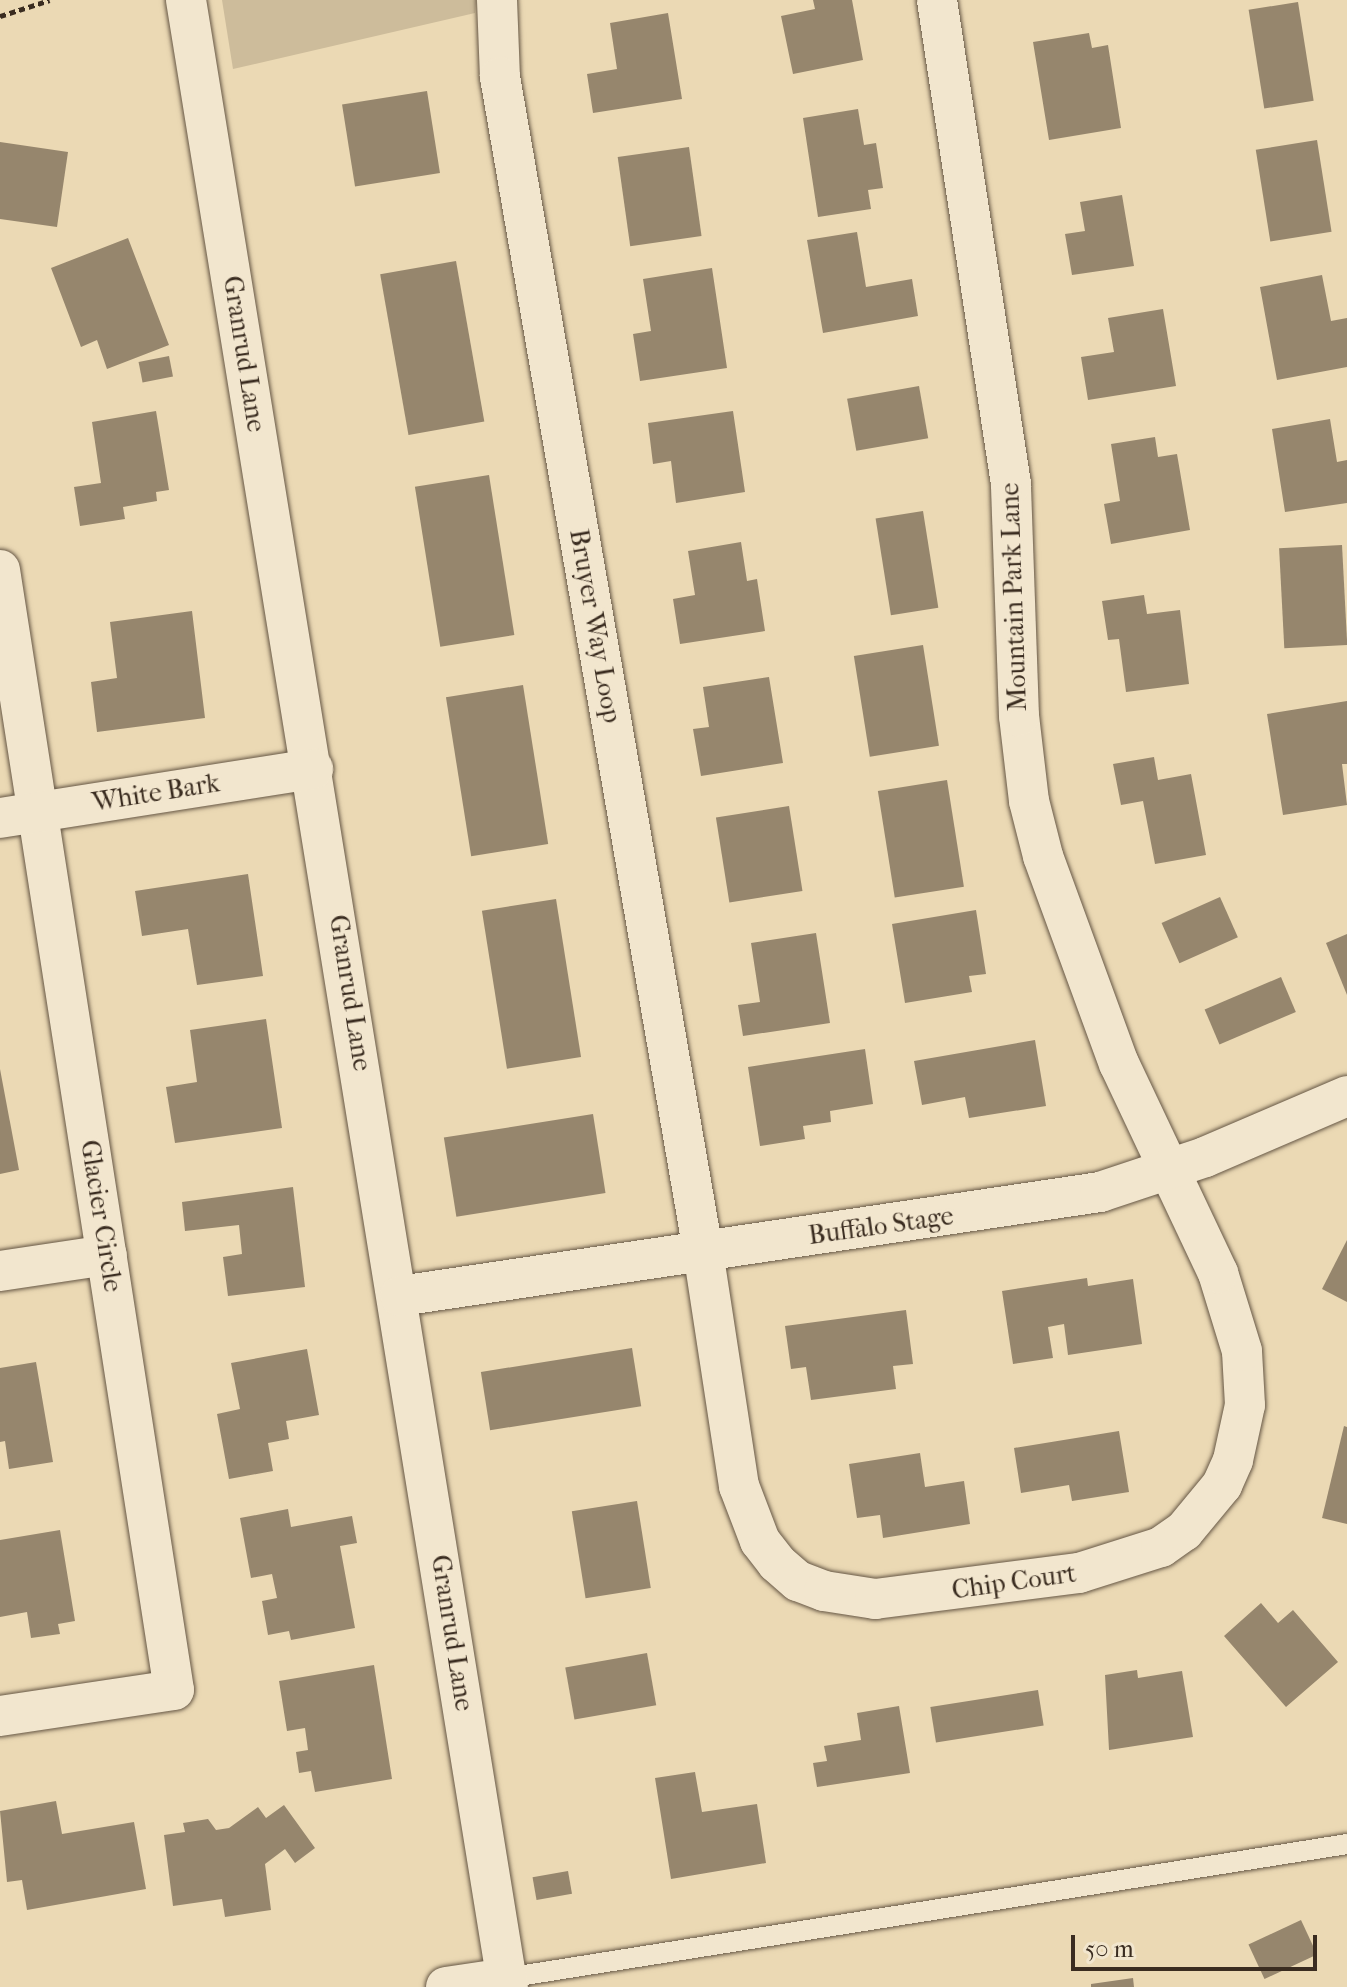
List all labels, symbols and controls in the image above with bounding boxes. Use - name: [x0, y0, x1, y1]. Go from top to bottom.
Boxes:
- street label: Granrud Lane: [216, 274, 272, 434]
- street label: Mountain Park Lane: [994, 482, 1034, 712]
- street label: Bruyer Way Loop: [563, 527, 627, 725]
- street label: White Bark: [90, 768, 222, 818]
- street label: Granrud Lane: [322, 913, 378, 1073]
- street label: Glacier Circle: [74, 1138, 128, 1294]
- street label: Buffalo Stage: [806, 1200, 956, 1252]
- street label: Granrud Lane: [424, 1553, 480, 1713]
- street label: Chip Court: [950, 1558, 1078, 1606]
- scale bar: [1075, 1919, 1321, 1969]
- text: 50 m: [1085, 1935, 1134, 1963]

